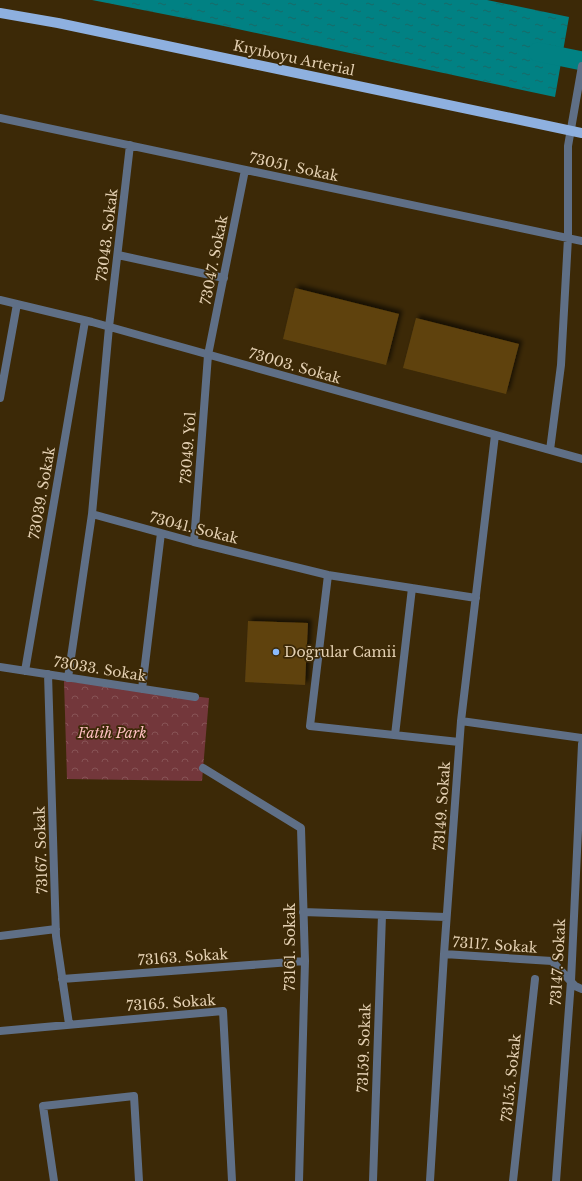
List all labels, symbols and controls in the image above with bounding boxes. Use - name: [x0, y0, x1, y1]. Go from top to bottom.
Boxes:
- street label: Kıyıboyu Arterial: [232, 36, 357, 80]
- street label: 73051. Sokak: [248, 149, 341, 185]
- street label: 73043. Sokak: [92, 187, 122, 282]
- street label: 73047. Sokak: [196, 213, 232, 306]
- street label: 73003. Sokak: [247, 344, 344, 388]
- street label: 73049. Yol: [177, 411, 200, 485]
- street label: 73039. Sokak: [25, 445, 59, 541]
- street label: 73041. Sokak: [148, 508, 241, 548]
- place label: Doğrular Camii: [284, 643, 396, 661]
- marker: Doğrular Camii: [271, 647, 281, 657]
- street label: 73033. Sokak: [52, 653, 148, 685]
- park label: Fatih Park: [77, 724, 146, 742]
- street label: 73149. Sokak: [430, 760, 454, 851]
- street label: 73167. Sokak: [30, 805, 52, 894]
- street label: 73161. Sokak: [281, 903, 299, 991]
- street label: 73147. Sokak: [547, 918, 569, 1006]
- street label: 73117. Sokak: [452, 933, 539, 957]
- street label: 73163. Sokak: [137, 945, 229, 969]
- street label: 73165. Sokak: [126, 991, 217, 1015]
- street label: 73159. Sokak: [353, 1003, 375, 1093]
- street label: 73155. Sokak: [497, 1033, 525, 1123]

